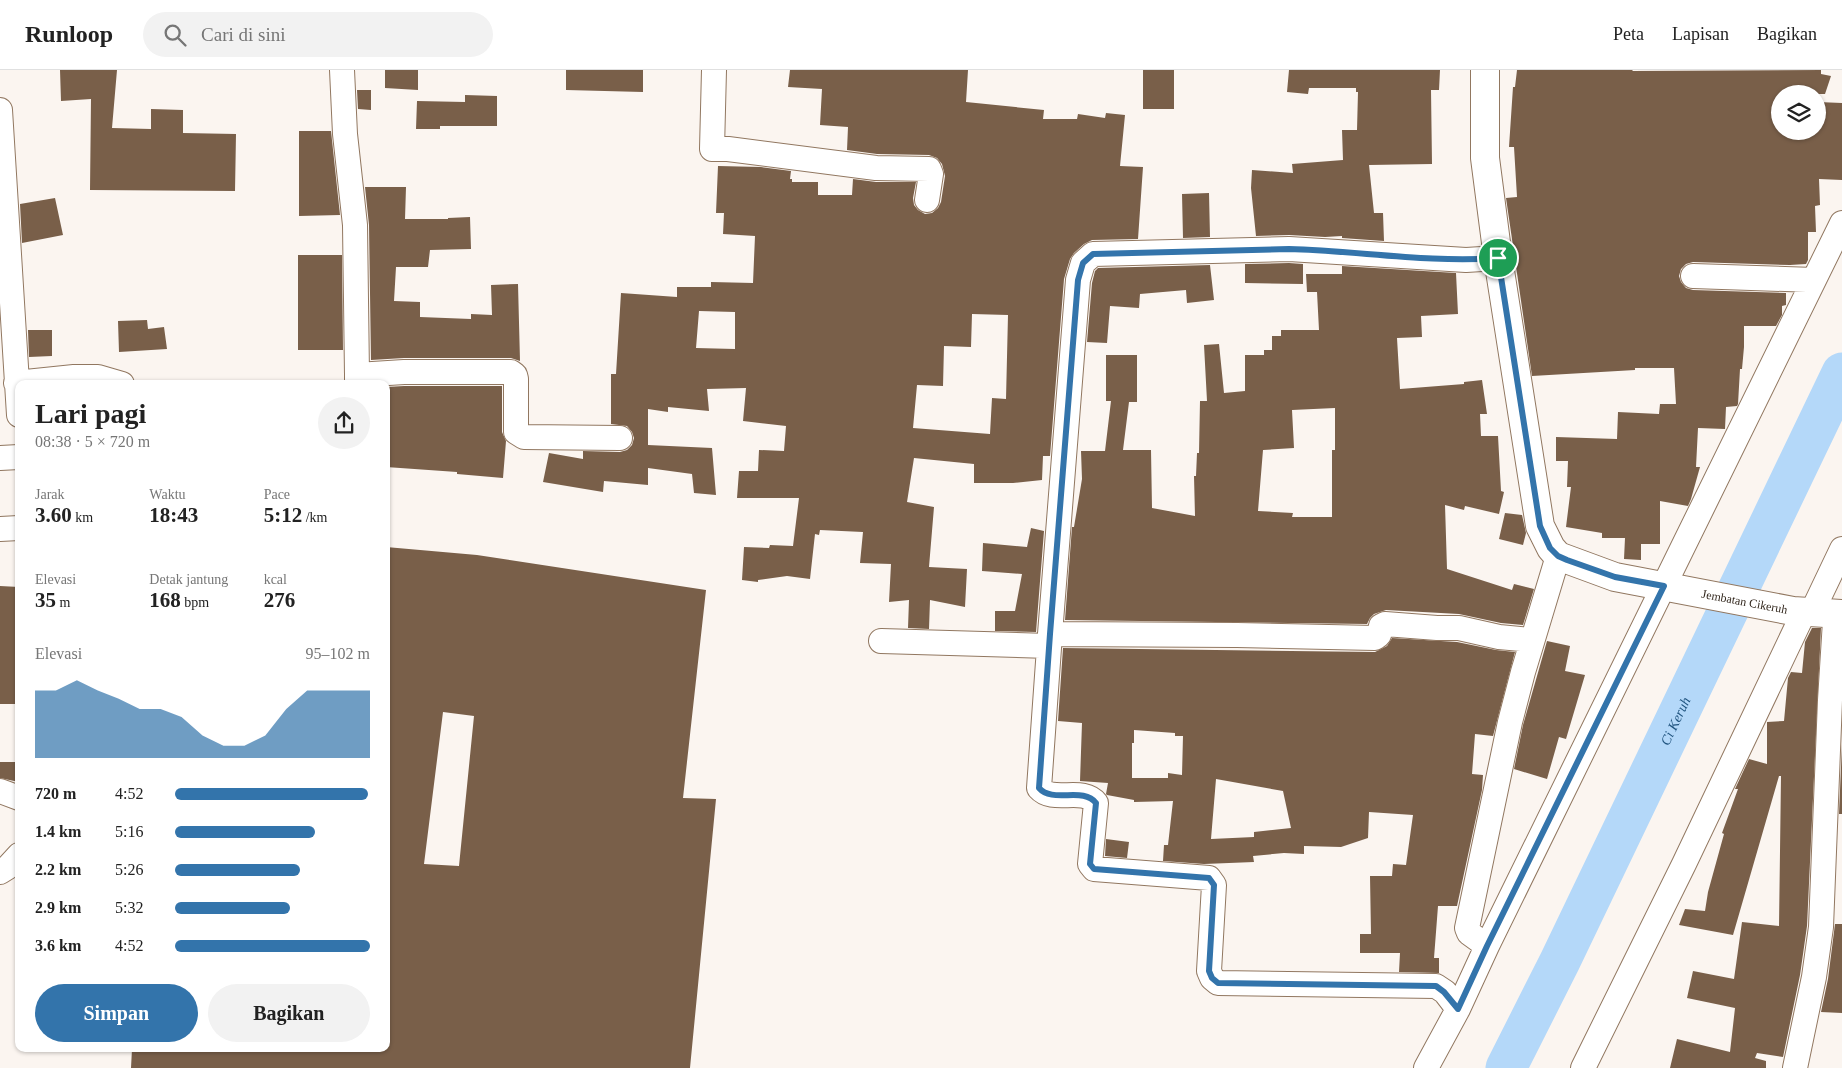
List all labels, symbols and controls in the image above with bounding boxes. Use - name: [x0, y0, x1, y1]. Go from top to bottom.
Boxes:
- search box: [143, 12, 493, 57]
- text: Runloop: [25, 21, 113, 47]
- icon: search: [161, 21, 189, 49]
- text: Cari di sini: [201, 24, 286, 45]
- text: Peta: [1613, 24, 1644, 44]
- text: Lapisan: [1672, 24, 1729, 44]
- text: Bagikan: [1757, 24, 1817, 44]
- map controls: [1771, 85, 1826, 140]
- button: layers: [1771, 85, 1826, 140]
- pin: [1477, 237, 1519, 279]
- icon: arrive: [1484, 244, 1512, 272]
- button: share: [318, 397, 370, 449]
- text: Lari pagi: [35, 398, 146, 429]
- text: 08:38 · 5 × 720 m: [35, 433, 150, 450]
- text: Jarak: [35, 487, 65, 502]
- text: Waktu: [149, 487, 186, 502]
- text: Pace: [264, 487, 290, 502]
- text: 3.60: [35, 503, 72, 527]
- text: 18:43: [149, 503, 198, 527]
- text: 5:12: [264, 503, 302, 527]
- text: km: [72, 510, 93, 525]
- text: /km: [302, 510, 327, 525]
- text: Elevasi: [35, 572, 76, 587]
- text: Detak jantung: [149, 572, 228, 587]
- text: kcal: [264, 572, 287, 587]
- street label: Jembatan Cikeruh: [1701, 587, 1789, 617]
- text: 35: [35, 588, 56, 612]
- text: 168: [149, 588, 181, 612]
- text: 276: [264, 588, 295, 612]
- text: m: [56, 595, 70, 610]
- text: bpm: [181, 595, 209, 610]
- text: Elevasi: [35, 645, 82, 662]
- text: 95–102 m: [306, 645, 370, 662]
- water label: Ci Keruh: [1657, 694, 1693, 748]
- text: 720 m: [35, 785, 76, 802]
- text: 4:52: [115, 785, 143, 802]
- text: 1.4 km: [35, 823, 81, 840]
- text: 5:16: [115, 823, 143, 840]
- text: 2.2 km: [35, 861, 81, 878]
- text: 5:26: [115, 861, 143, 878]
- text: 2.9 km: [35, 899, 81, 916]
- text: 5:32: [115, 899, 143, 916]
- text: 3.6 km: [35, 937, 81, 954]
- text: 4:52: [115, 937, 143, 954]
- button: Simpan: [35, 984, 198, 1042]
- button: Bagikan: [208, 984, 370, 1042]

